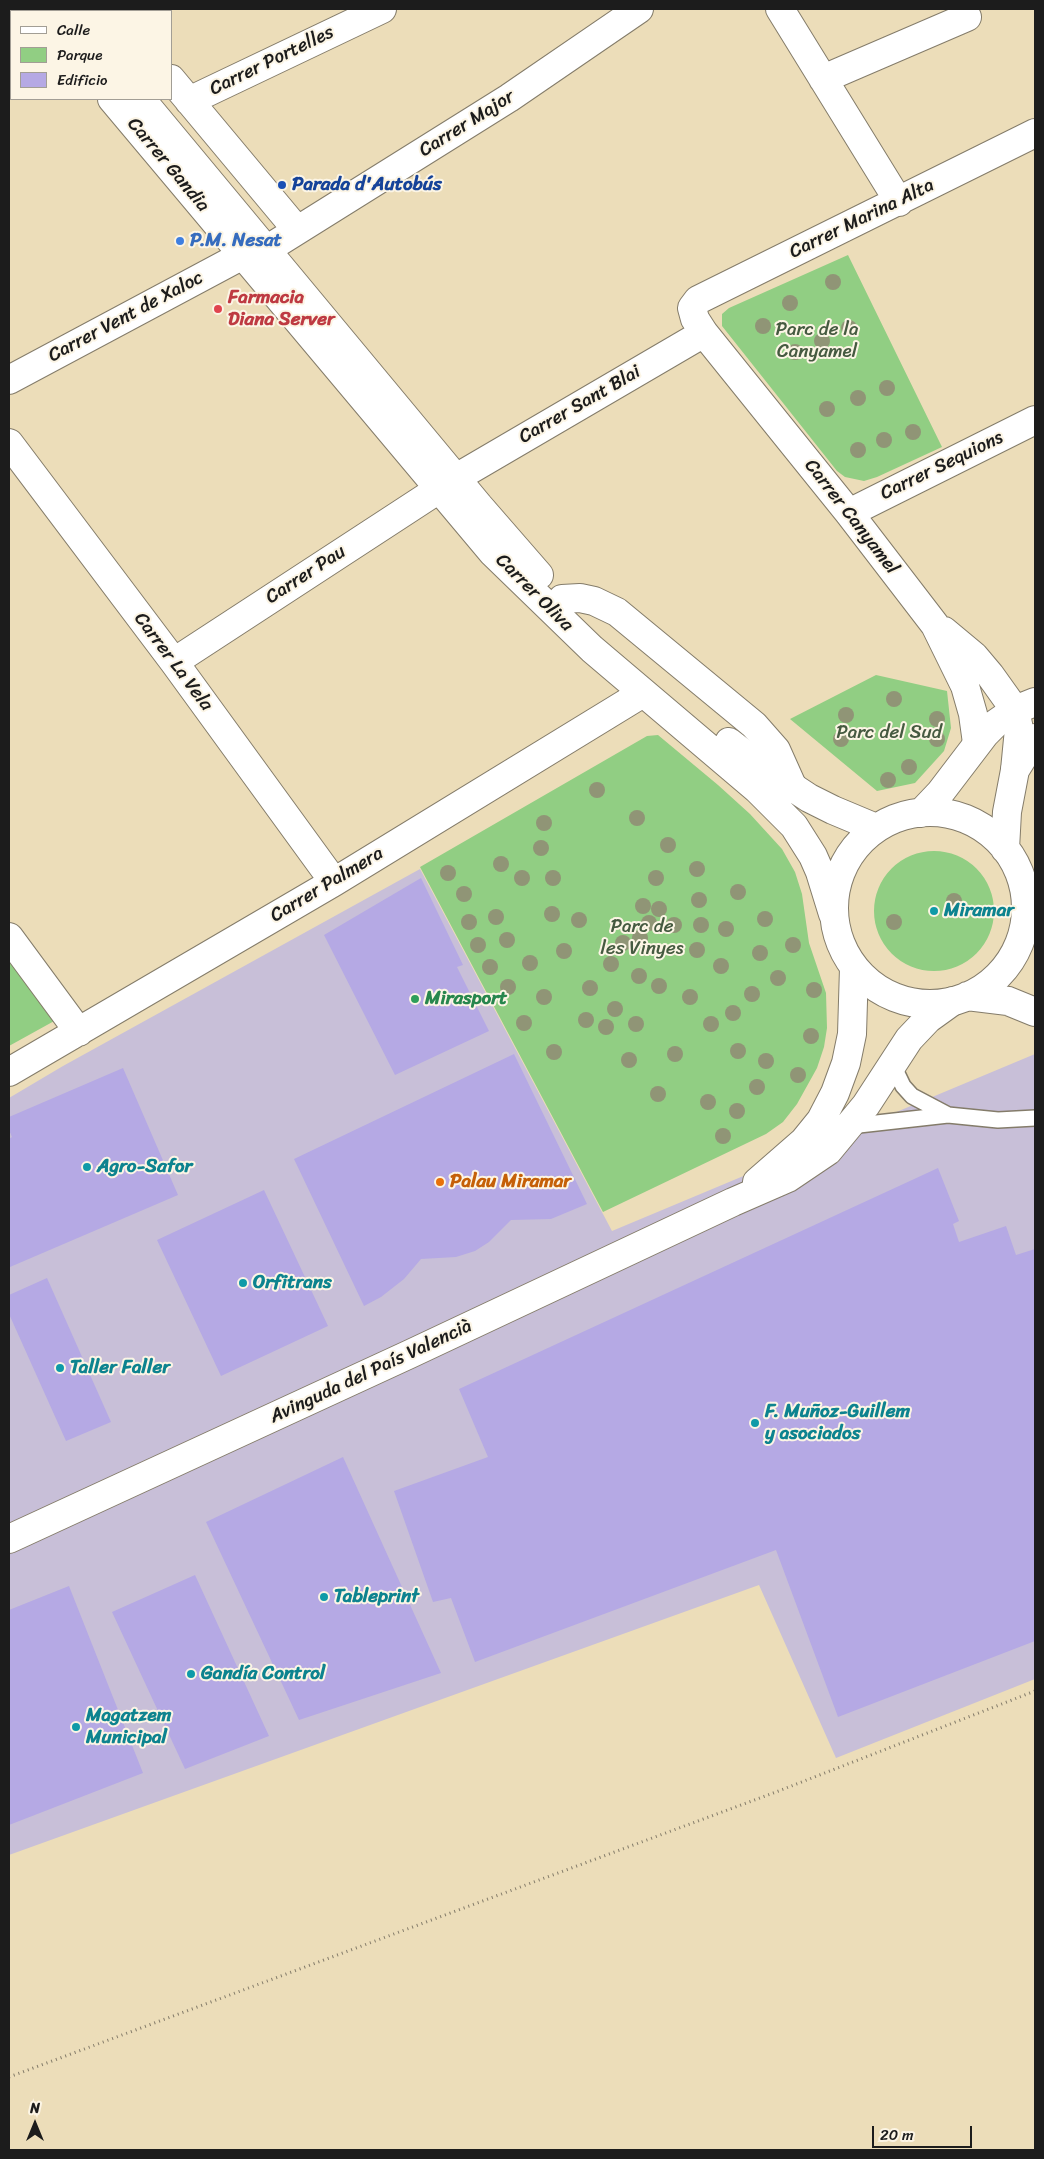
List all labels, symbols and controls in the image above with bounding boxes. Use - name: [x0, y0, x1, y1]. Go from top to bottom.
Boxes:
- legend: [10, 10, 172, 100]
- text: Calle: [57, 17, 90, 43]
- street label: Carrer Portelles: [206, 21, 338, 101]
- text: Parque: [57, 42, 102, 68]
- text: Edificio: [57, 67, 108, 93]
- street label: Carrer Major: [415, 86, 519, 162]
- street label: Carrer Gandia: [122, 113, 214, 217]
- place label: Parada d'Autobús: [292, 174, 442, 196]
- street label: Carrer Marina Alta: [786, 174, 938, 264]
- marker: Parada d'Autobús: [276, 179, 288, 191]
- place label: P.M. Nesat: [190, 230, 282, 252]
- marker: P.M. Nesat: [174, 235, 186, 247]
- street label: Carrer Vent de Xaloc: [45, 266, 207, 368]
- place label: Farmacia Diana Server: [228, 287, 335, 331]
- marker: Farmacia Diana Server: [212, 303, 224, 315]
- park label: Parc de la Canyamel: [776, 319, 858, 363]
- street label: Carrer Sant Blai: [515, 361, 645, 449]
- street label: Carrer Sequions: [877, 426, 1007, 506]
- street label: Carrer Canyamel: [799, 455, 903, 579]
- street label: Carrer Pau: [262, 541, 350, 609]
- street label: Carrer Oliva: [490, 549, 578, 637]
- street label: Carrer La Vela: [129, 608, 217, 716]
- park label: Parc del Sud: [836, 722, 942, 744]
- street label: Carrer Palmera: [266, 842, 388, 928]
- place label: Miramar: [944, 900, 1014, 922]
- marker: Miramar: [928, 905, 940, 917]
- park label: Parc de les Vinyes: [600, 916, 684, 960]
- place label: Mirasport: [425, 988, 507, 1010]
- marker: Mirasport: [409, 993, 421, 1005]
- place label: Agro-Safor: [97, 1156, 192, 1178]
- marker: Agro-Safor: [81, 1161, 93, 1173]
- place label: Palau Miramar: [450, 1171, 571, 1193]
- marker: Palau Miramar: [434, 1176, 446, 1188]
- place label: Orfitrans: [253, 1272, 332, 1294]
- marker: Orfitrans: [237, 1277, 249, 1289]
- street label: Avinguda del País Valencià: [266, 1315, 476, 1429]
- place label: Taller Faller: [70, 1357, 170, 1379]
- marker: Taller Faller: [54, 1362, 66, 1374]
- place label: F. Muñoz-Guillem y asociados: [765, 1401, 910, 1445]
- marker: F. Muñoz-Guillem y asociados: [749, 1417, 761, 1429]
- place label: Tableprint: [334, 1586, 419, 1608]
- marker: Tableprint: [318, 1591, 330, 1603]
- place label: Gandía Control: [201, 1663, 325, 1685]
- marker: Gandía Control: [185, 1668, 197, 1680]
- place label: Magatzem Municipal: [86, 1705, 171, 1749]
- marker: Magatzem Municipal: [70, 1721, 82, 1733]
- text: N: [30, 2096, 40, 2121]
- north arrow: [10, 2099, 60, 2149]
- scale bar: [874, 2116, 974, 2148]
- text: 20 m: [880, 2122, 914, 2148]

